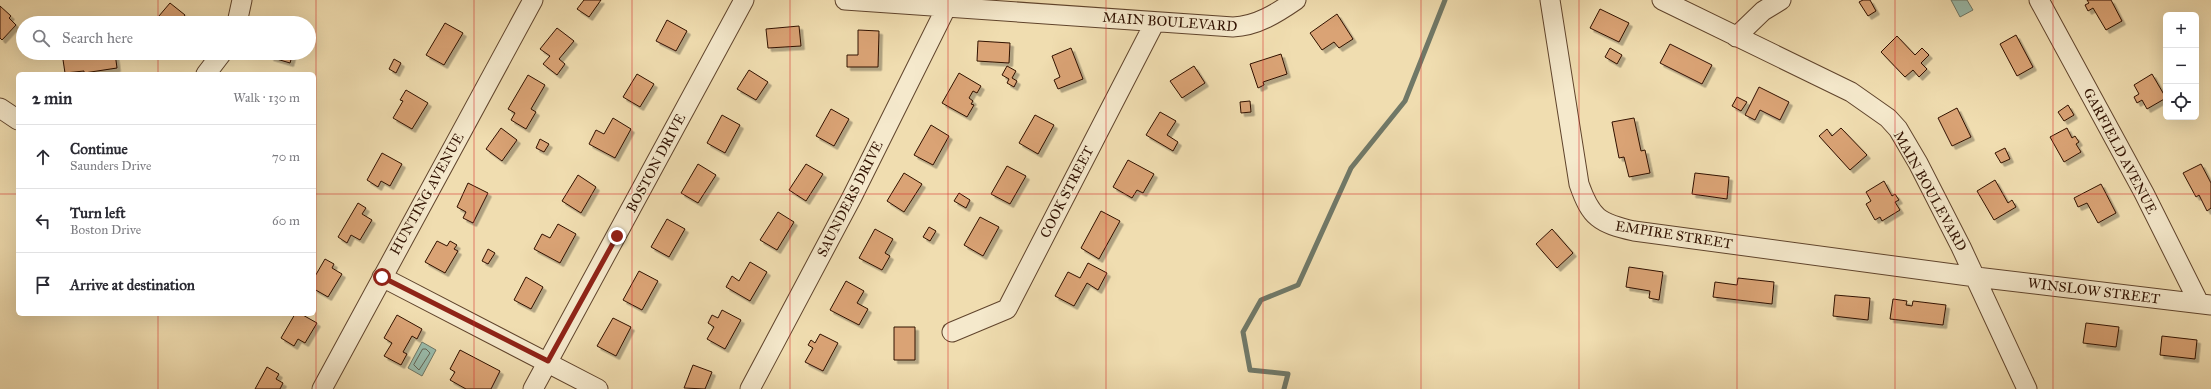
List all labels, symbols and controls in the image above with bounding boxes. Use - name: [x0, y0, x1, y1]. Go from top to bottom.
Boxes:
- street label: MAIN BOULEVARD: [1102, 9, 1238, 35]
- map controls: [2163, 12, 2199, 120]
- button: +: [2163, 12, 2199, 48]
- search box: [16, 16, 316, 60]
- icon: search: [30, 27, 52, 49]
- text: Search here: [62, 29, 133, 47]
- button: −: [2163, 48, 2199, 84]
- button: locate: [2163, 84, 2199, 120]
- street label: GARFIELD AVENUE: [2080, 85, 2160, 217]
- text: 2 min: [32, 88, 72, 109]
- text: Walk · 130 m: [233, 90, 300, 106]
- street label: BOSTON DRIVE: [623, 111, 689, 215]
- street label: MAIN BOULEVARD: [1890, 128, 1970, 254]
- street label: HUNTING AVENUE: [386, 130, 468, 258]
- street label: SAUNDERS DRIVE: [813, 138, 887, 260]
- text: Continue: [70, 140, 128, 158]
- street label: COOK STREET: [1037, 143, 1098, 241]
- icon: ahead: [32, 146, 54, 168]
- text: 70 m: [272, 149, 300, 165]
- text: Saunders Drive: [70, 158, 151, 174]
- text: Turn left: [70, 204, 126, 222]
- icon: left: [32, 210, 54, 232]
- text: 60 m: [272, 213, 300, 229]
- street label: EMPIRE STREET: [1614, 217, 1734, 253]
- text: Boston Drive: [70, 222, 141, 238]
- route end: [608, 227, 626, 245]
- route start: [373, 268, 391, 286]
- icon: arrive: [32, 274, 54, 296]
- street label: WINSLOW STREET: [2027, 274, 2162, 308]
- text: Arrive at destination: [70, 276, 195, 294]

